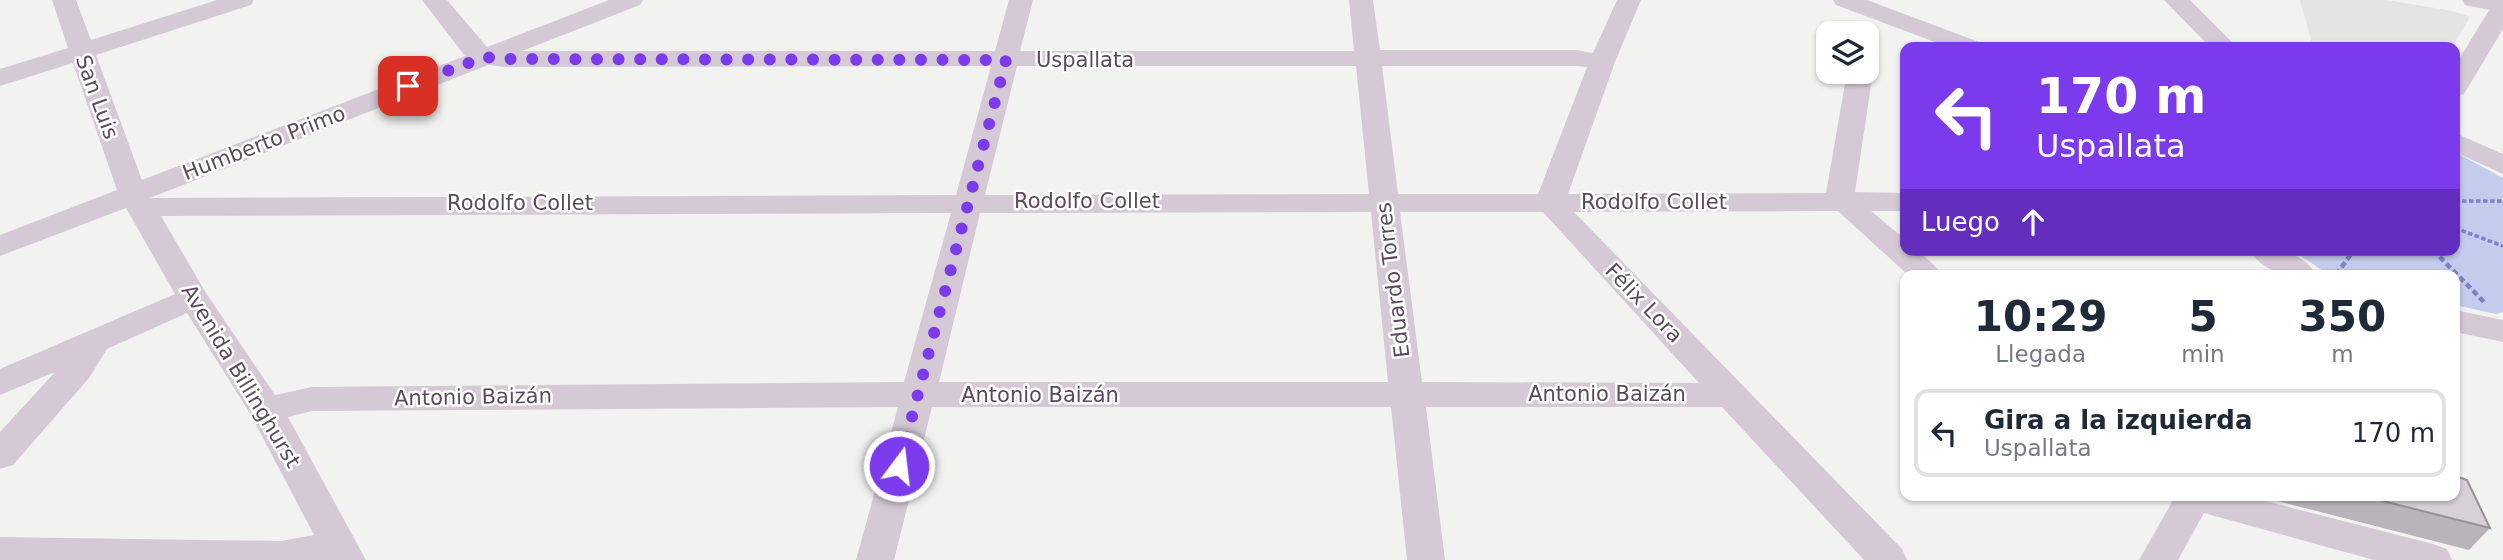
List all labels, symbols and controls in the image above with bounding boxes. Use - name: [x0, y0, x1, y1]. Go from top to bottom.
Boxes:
- map controls: [1816, 21, 1879, 84]
- button: layers: [1816, 21, 1879, 84]
- street label: Uspallata: [1036, 48, 1134, 72]
- street label: San Luis: [71, 52, 123, 142]
- pin: [378, 56, 438, 116]
- icon: arrive: [389, 67, 427, 105]
- text: 170 m: [2036, 68, 2206, 125]
- icon: left: [1921, 70, 2012, 161]
- street label: Humberto Primo: [179, 101, 349, 185]
- text: Uspallata: [2036, 127, 2186, 165]
- street label: Rodolfo Collet: [1014, 189, 1160, 213]
- street label: Rodolfo Collet: [1581, 190, 1727, 214]
- street label: Rodolfo Collet: [447, 191, 593, 215]
- street label: Eduardo Torres: [1372, 201, 1414, 359]
- icon: ahead: [2014, 203, 2052, 241]
- text: Luego: [1921, 207, 2000, 237]
- street label: Félix Lora: [1601, 259, 1687, 347]
- street label: Avenida Billinghurst: [177, 280, 305, 472]
- text: 10:29: [1974, 292, 2108, 341]
- text: 5: [2188, 292, 2218, 341]
- text: 350: [2299, 292, 2386, 341]
- text: Llegada: [1995, 341, 2086, 367]
- text: min: [2181, 341, 2225, 367]
- text: m: [2331, 341, 2354, 367]
- street label: Antonio Baizán: [1528, 382, 1686, 406]
- street label: Antonio Baizán: [961, 383, 1119, 407]
- street label: Antonio Baizán: [394, 384, 552, 410]
- text: Gira a la izquierda: [1984, 405, 2252, 435]
- icon: left: [1925, 414, 1963, 452]
- text: 170 m: [2352, 418, 2435, 448]
- position arrow: [862, 429, 936, 503]
- text: Uspallata: [1984, 435, 2092, 461]

